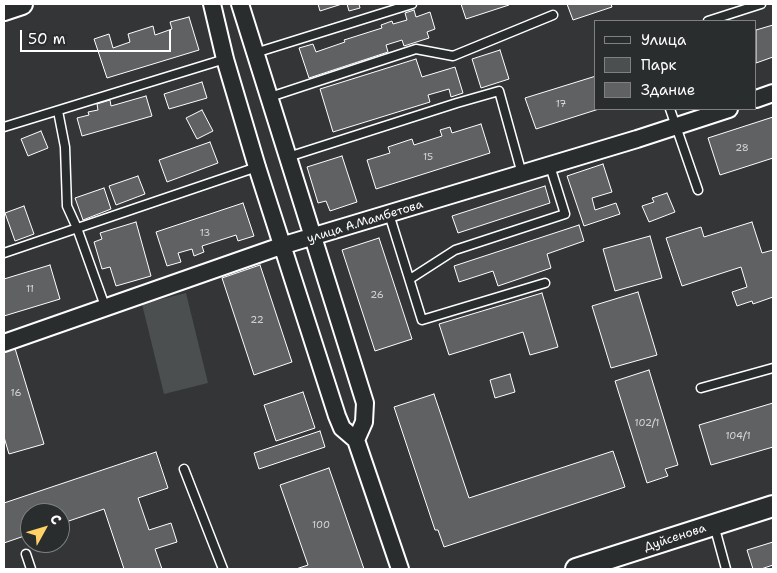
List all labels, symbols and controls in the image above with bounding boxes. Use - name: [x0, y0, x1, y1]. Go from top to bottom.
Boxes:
- scale bar: [22, 20, 174, 52]
- legend: [594, 20, 757, 110]
- text: 50 m: [28, 29, 66, 49]
- text: Улица: [641, 30, 686, 50]
- text: Парк: [641, 55, 677, 75]
- text: Здание: [641, 80, 695, 100]
- house number: 17: [556, 98, 566, 110]
- house number: 28: [735, 142, 749, 154]
- house number: 15: [423, 151, 433, 163]
- street label: улица А.Мамбетова: [305, 197, 425, 247]
- house number: 13: [200, 227, 210, 239]
- house number: 11: [26, 283, 34, 295]
- house number: 26: [370, 289, 384, 301]
- house number: 22: [250, 314, 264, 326]
- house number: 16: [11, 387, 21, 399]
- house number: 102/1: [635, 417, 659, 429]
- house number: 104/1: [725, 430, 751, 442]
- north arrow: [20, 503, 70, 553]
- text: С: [46, 510, 66, 528]
- house number: 100: [312, 519, 330, 531]
- street label: Дуйсенова: [642, 521, 708, 555]

